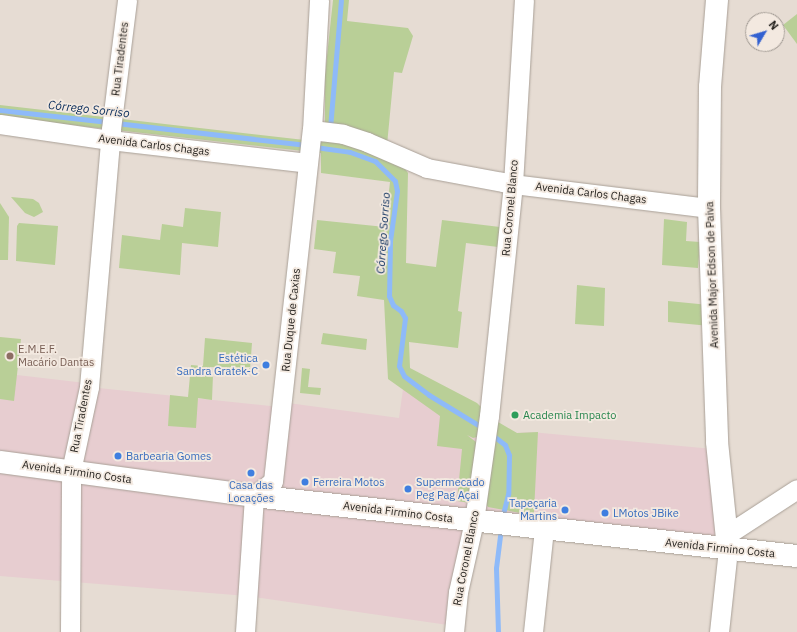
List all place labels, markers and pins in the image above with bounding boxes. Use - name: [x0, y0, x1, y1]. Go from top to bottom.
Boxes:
- place label: E.M.E.F. Macário Dantas: [18, 343, 94, 369]
- marker: E.M.E.F. Macário Dantas: [5, 351, 15, 361]
- place label: Estética Sandra Gratek-C: [177, 352, 258, 378]
- marker: Estética Sandra Gratek-C: [261, 360, 271, 370]
- place label: Academia Impacto: [523, 408, 616, 422]
- marker: Academia Impacto: [510, 410, 520, 420]
- place label: Barbearia Gomes: [126, 449, 211, 463]
- marker: Barbearia Gomes: [113, 451, 123, 461]
- marker: Casa das Locações: [246, 468, 256, 478]
- place label: Ferreira Motos: [313, 475, 385, 489]
- place label: Supermecado Peg Pag Açai: [416, 476, 485, 502]
- marker: Ferreira Motos: [300, 477, 310, 487]
- place label: Casa das Locações: [228, 479, 274, 505]
- marker: Supermecado Peg Pag Açai: [403, 484, 413, 494]
- place label: Tapeçaria Martins: [509, 497, 557, 523]
- marker: Tapeçaria Martins: [560, 505, 570, 515]
- place label: LMotos JBike: [613, 506, 679, 520]
- marker: LMotos JBike: [600, 508, 610, 518]

